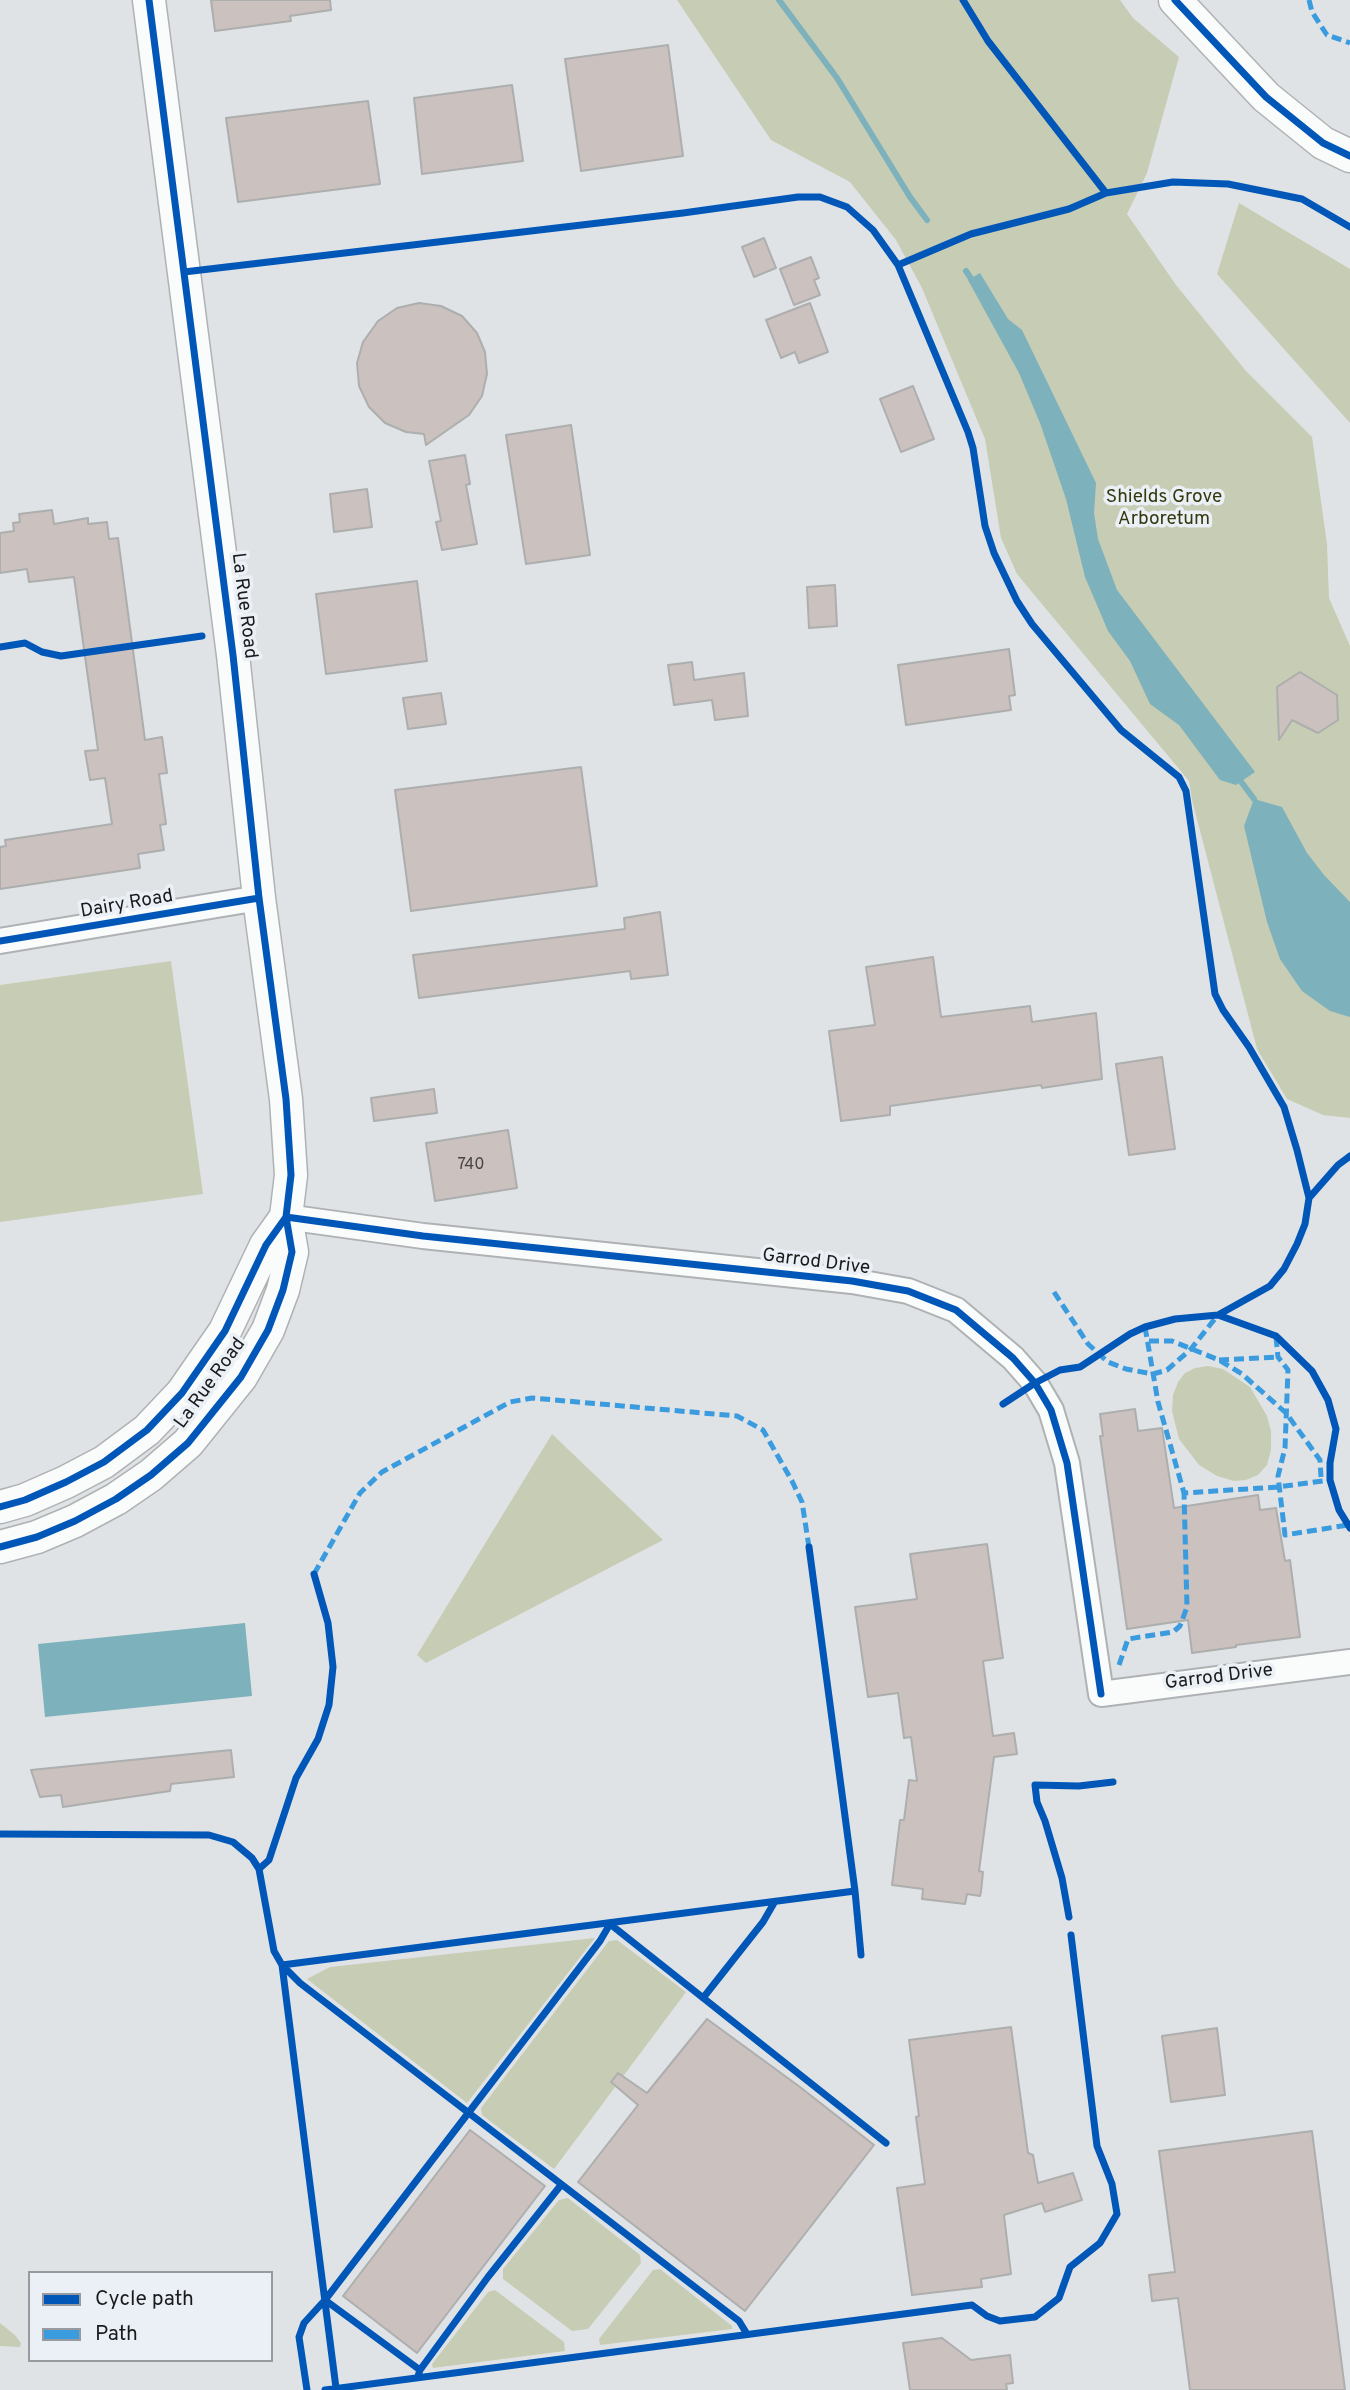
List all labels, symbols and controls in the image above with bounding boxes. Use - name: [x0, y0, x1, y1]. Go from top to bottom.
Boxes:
- park label: Shields Grove Arboretum: [1106, 487, 1222, 531]
- street label: La Rue Road: [225, 552, 261, 660]
- street label: Dairy Road: [79, 886, 175, 924]
- house number: 740: [458, 1156, 484, 1176]
- street label: Garrod Drive: [761, 1245, 871, 1281]
- street label: La Rue Road: [170, 1334, 252, 1434]
- street label: Garrod Drive: [1164, 1660, 1274, 1696]
- legend: [28, 2271, 273, 2362]
- text: Cycle path: [95, 2286, 194, 2313]
- text: Path: [95, 2321, 138, 2348]

